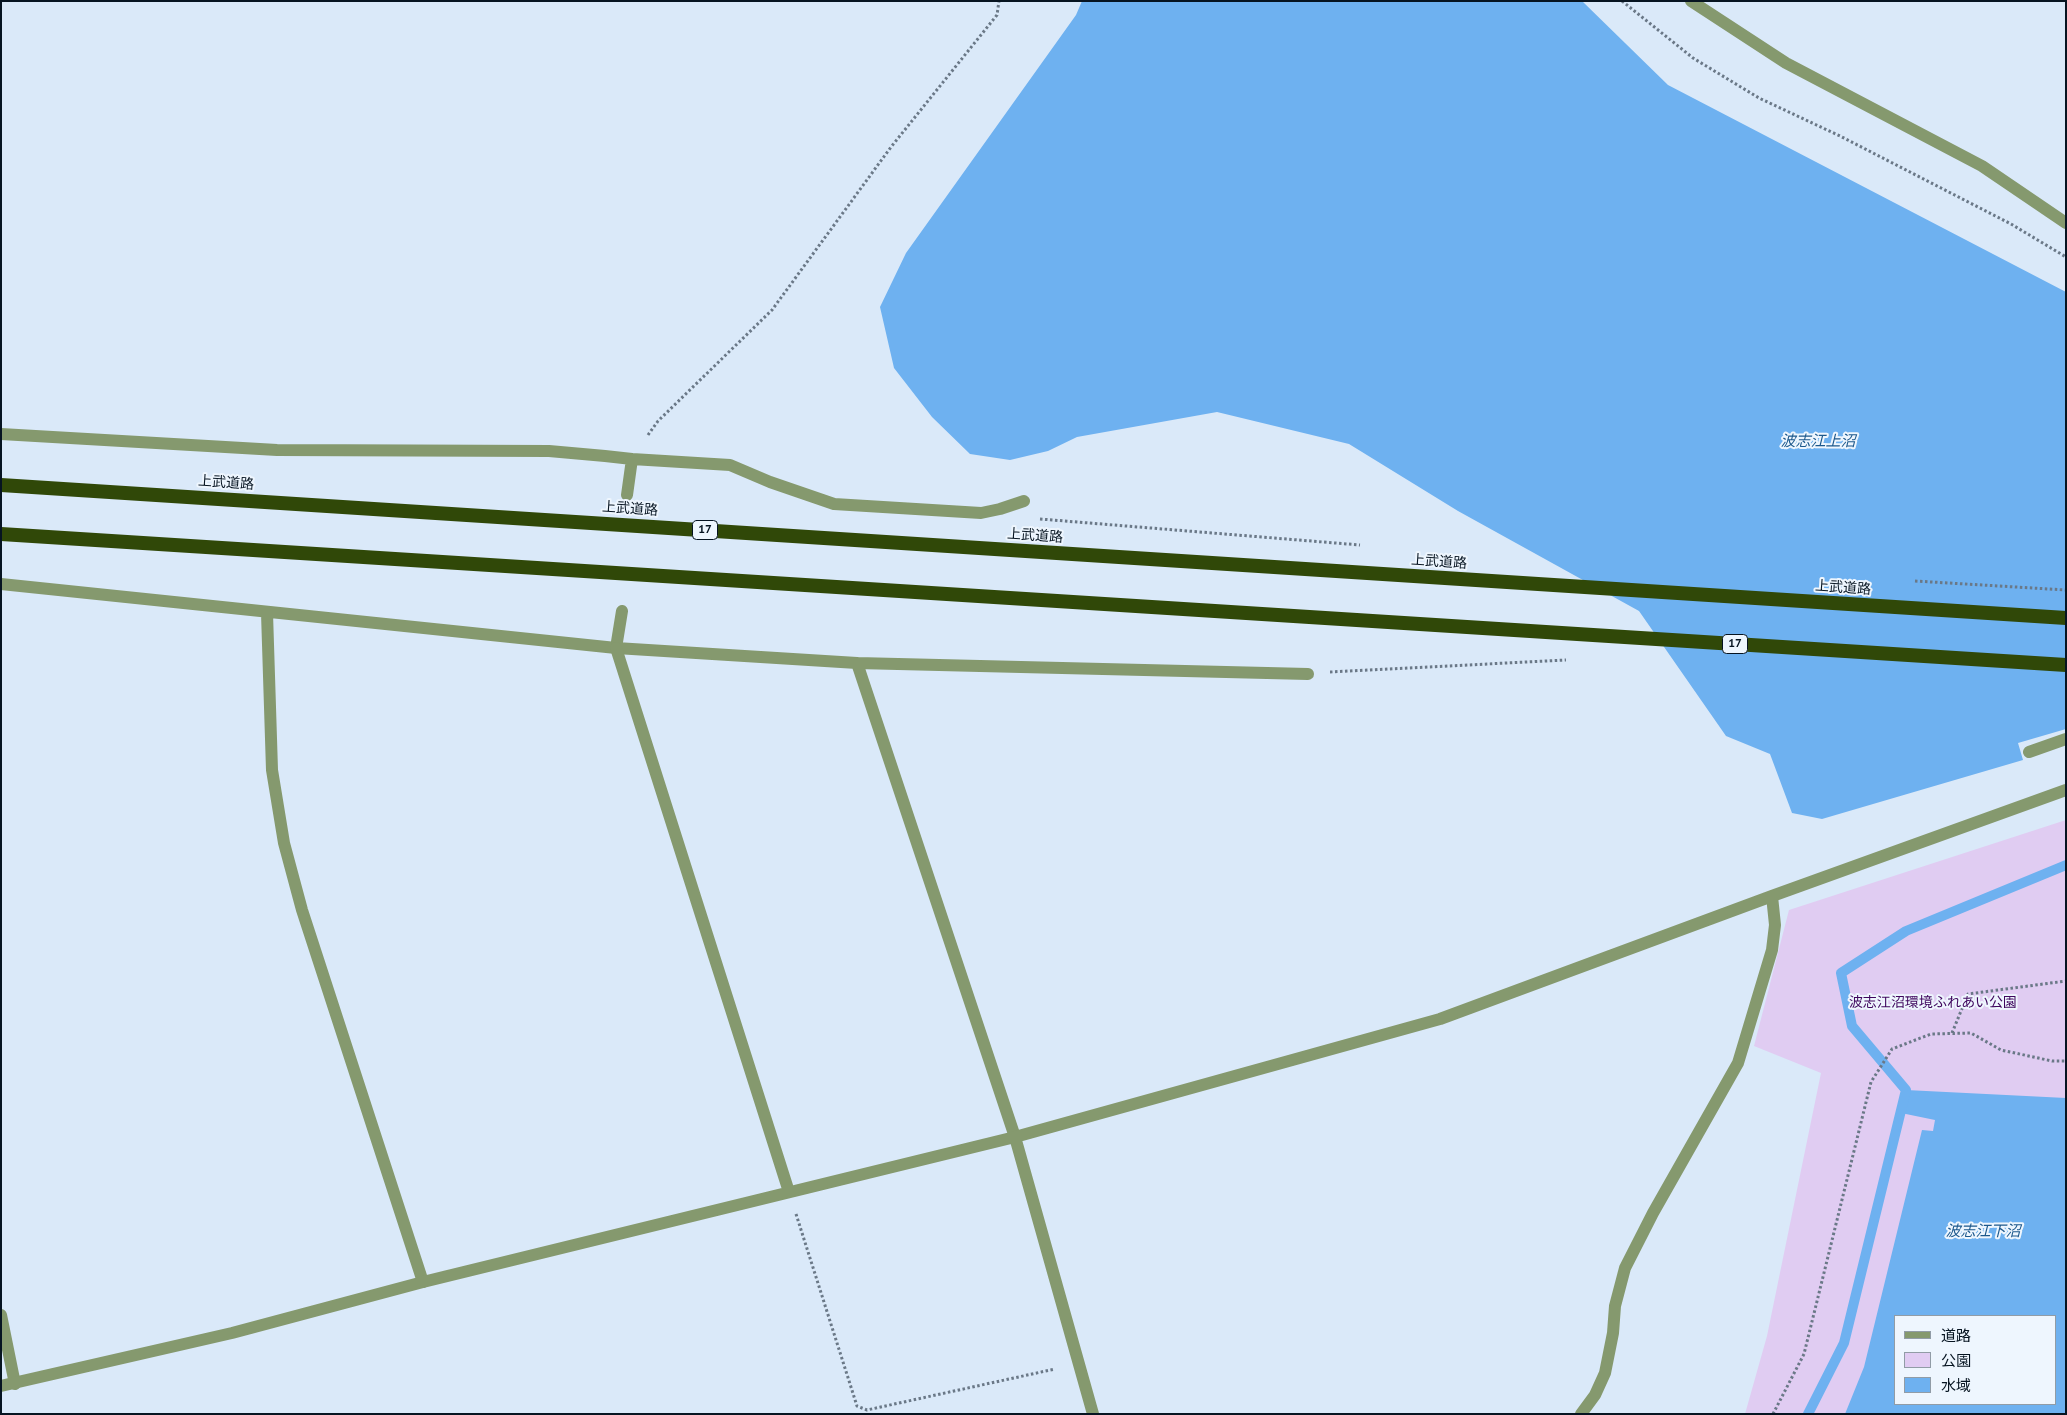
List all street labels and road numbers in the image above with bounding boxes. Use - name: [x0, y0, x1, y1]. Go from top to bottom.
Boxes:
- street label: 上武道路: [197, 473, 255, 493]
- street label: 上武道路: [601, 499, 659, 519]
- road number: 17: [692, 520, 718, 540]
- street label: 上武道路: [1006, 526, 1064, 546]
- street label: 上武道路: [1410, 552, 1468, 572]
- street label: 上武道路: [1814, 578, 1872, 598]
- road number: 17: [1722, 634, 1748, 654]

